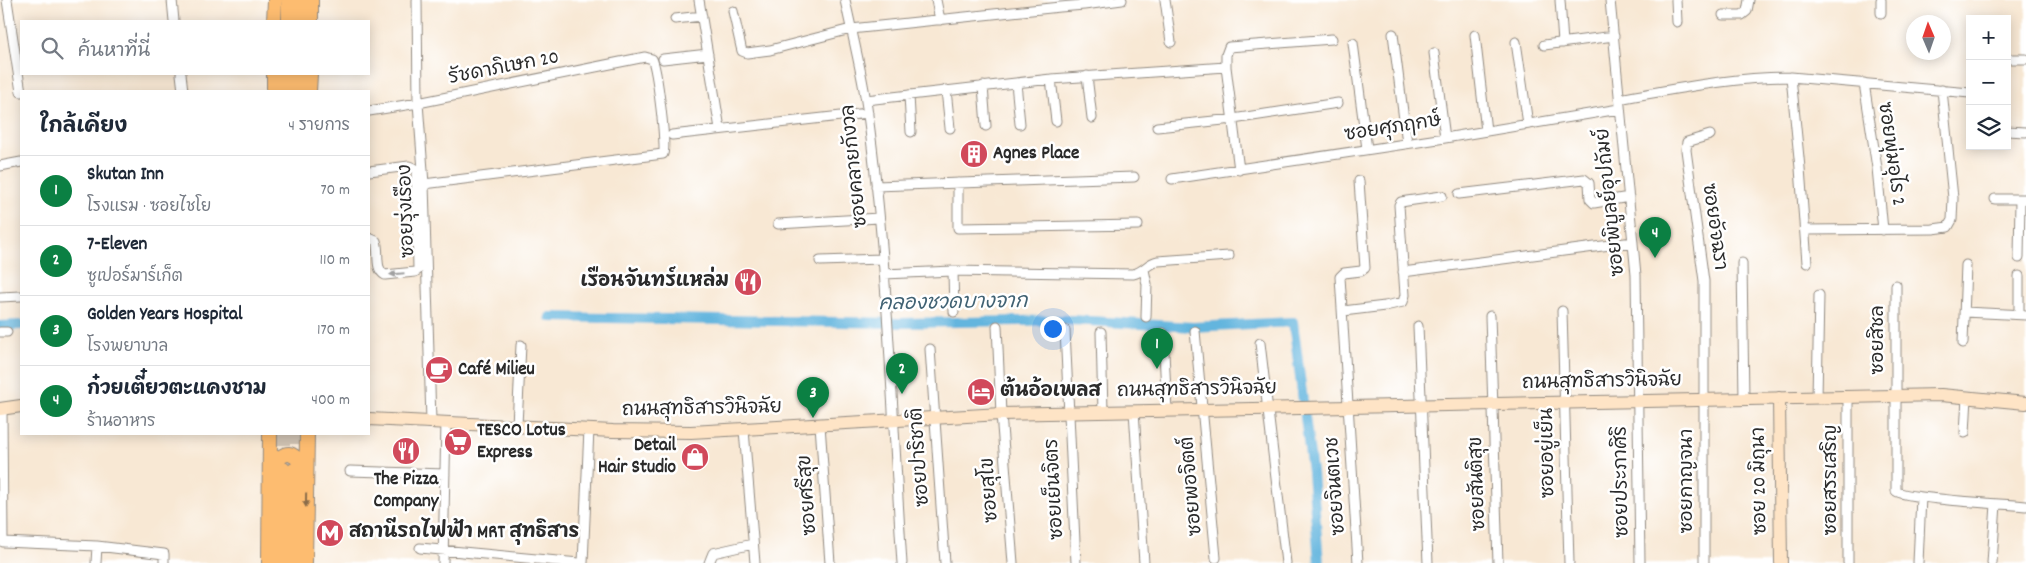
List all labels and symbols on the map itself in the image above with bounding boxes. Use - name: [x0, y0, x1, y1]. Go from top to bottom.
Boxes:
- north arrow: [1906, 15, 1951, 60]
- street label: รัชดาภิเษก 20: [447, 45, 561, 93]
- street label: ซอยพุ่มอุไร 2: [1869, 100, 1913, 208]
- street label: ซอยคลายกังวล: [836, 103, 876, 229]
- street label: ซอยศุภฤกษ์: [1342, 106, 1444, 150]
- street label: ซอยพิบูลย์อุปถัมย์: [1589, 126, 1633, 278]
- building icon: Agnes Place: [959, 139, 989, 169]
- place label: Agnes Place: [993, 141, 1079, 168]
- street label: ซอยรุ่งเรือง: [392, 164, 423, 258]
- street label: ซอยอัจฉรา: [1694, 182, 1732, 272]
- pin: 4: [1639, 217, 1671, 258]
- place label: เรือนจันทร์แหล่ม: [581, 266, 729, 296]
- restaurant icon: เรือนจันทร์แหล่ม: [733, 267, 763, 297]
- one-way arrow: [389, 270, 405, 278]
- water label: คลองชวดบางจาก: [878, 289, 1029, 319]
- street label: ซอยสิชล: [1866, 305, 1893, 375]
- your location: [1040, 316, 1066, 342]
- pin: 1: [1141, 328, 1173, 369]
- pin: 2: [886, 353, 918, 394]
- cafe icon: Café Milieu: [424, 355, 454, 385]
- place label: Café Milieu: [458, 357, 535, 384]
- street label: ถนนสุทธิสารวินิจฉัย: [1522, 368, 1682, 398]
- place label: ต้นอ้อเพลส: [1000, 376, 1102, 406]
- street label: ถนนสุทธิสารวินิจฉัย: [1117, 376, 1277, 406]
- pin: 3: [797, 377, 829, 418]
- hotel icon: ต้นอ้อเพลส: [966, 377, 996, 407]
- street label: ถนนสุทธิสารวินิจฉัย: [622, 395, 782, 425]
- street label: ซอยปาริชาติ: [904, 407, 938, 507]
- street label: ซอยอยู่เย็น: [1533, 407, 1563, 498]
- place label: TESCO Lotus Express: [477, 418, 566, 467]
- street label: ซอยสรรเสริญ: [1819, 424, 1846, 536]
- street label: ซอยประภาศิริ: [1609, 426, 1637, 538]
- supermarket icon: TESCO Lotus Express: [443, 427, 473, 457]
- street label: ซอย 20 มิถุนา: [1747, 427, 1775, 535]
- street label: ซอยกาญจนา: [1675, 429, 1702, 533]
- place label: Detail Hair Studio: [598, 433, 677, 482]
- street label: ซอยพอจิตต์: [1173, 435, 1211, 537]
- restaurant icon: The Pizza Company: [391, 436, 421, 466]
- street label: ซอยจินตเวช: [1320, 436, 1354, 536]
- street label: ซอยสันติสุข: [1464, 436, 1494, 532]
- street label: ซอยเย็นจิตร: [1038, 438, 1072, 541]
- shop icon: Detail Hair Studio: [680, 442, 710, 472]
- street label: ซอยศรีสุข: [792, 454, 825, 536]
- street label: ซอยสุโข: [973, 457, 1007, 524]
- place label: The Pizza Company: [373, 467, 440, 516]
- one-way arrow: [301, 492, 309, 508]
- place label: สถานีรถไฟฟ้า MRT สุทธิสาร: [349, 517, 579, 547]
- metro station icon: สถานีรถไฟฟ้า MRT สุทธิสาร: [315, 518, 345, 548]

